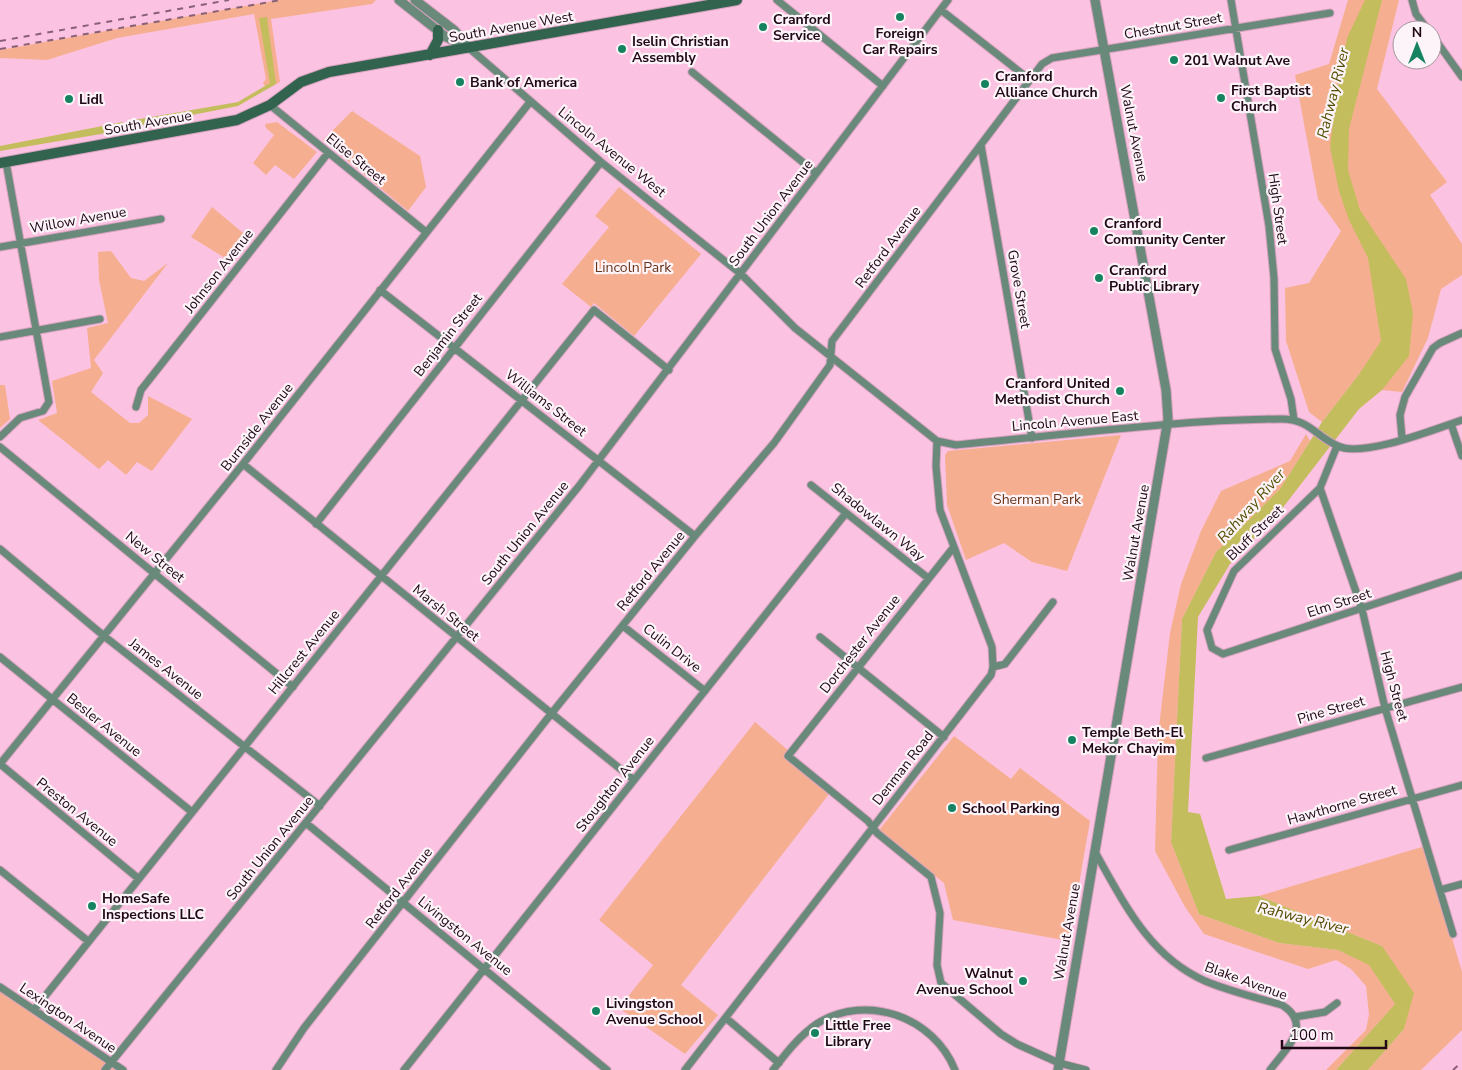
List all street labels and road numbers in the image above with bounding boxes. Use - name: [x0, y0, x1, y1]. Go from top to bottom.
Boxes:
- street label: South Avenue West: [448, 7, 575, 47]
- street label: Chestnut Street: [1123, 8, 1223, 44]
- street label: Walnut Avenue: [1115, 83, 1153, 183]
- street label: Lincoln Avenue West: [554, 103, 670, 201]
- street label: South Avenue: [103, 106, 193, 140]
- street label: Elise Street: [322, 129, 390, 189]
- street label: South Union Avenue: [725, 156, 817, 270]
- street label: High Street: [1264, 172, 1292, 246]
- street label: Willow Avenue: [28, 202, 128, 238]
- street label: Retford Avenue: [851, 202, 925, 292]
- street label: Johnson Avenue: [180, 225, 258, 318]
- street label: Grove Street: [1003, 248, 1035, 330]
- street label: Benjamin Street: [410, 289, 487, 380]
- street label: Williams Street: [501, 365, 591, 441]
- street label: Burnside Avenue: [217, 379, 297, 475]
- street label: Lincoln Avenue East: [1011, 406, 1139, 436]
- street label: South Union Avenue: [477, 477, 573, 589]
- street label: Shadowlawn Way: [827, 478, 930, 566]
- street label: Walnut Avenue: [1118, 483, 1154, 583]
- street label: Bluff Street: [1222, 501, 1288, 565]
- street label: New Street: [121, 527, 189, 587]
- street label: Retford Avenue: [613, 527, 689, 615]
- street label: Marsh Street: [409, 580, 483, 646]
- street label: Elm Street: [1305, 584, 1373, 622]
- street label: Dorchester Avenue: [816, 591, 904, 697]
- street label: Hillcrest Avenue: [264, 606, 344, 698]
- street label: Culin Drive: [639, 619, 705, 677]
- street label: James Avenue: [124, 633, 207, 704]
- street label: High Street: [1376, 649, 1412, 723]
- street label: Besler Avenue: [62, 689, 146, 761]
- street label: Pine Street: [1295, 691, 1367, 729]
- street label: Denman Road: [868, 727, 938, 809]
- street label: Stoughton Avenue: [571, 732, 659, 836]
- street label: Preston Avenue: [32, 773, 122, 851]
- street label: Hawthorne Street: [1285, 780, 1399, 830]
- street label: South Union Avenue: [222, 792, 318, 904]
- street label: Retford Avenue: [361, 843, 437, 933]
- street label: Walnut Avenue: [1049, 882, 1085, 982]
- street label: Livingston Avenue: [414, 892, 516, 980]
- street label: Blake Avenue: [1202, 957, 1290, 1005]
- street label: Lexington Avenue: [16, 978, 120, 1058]

